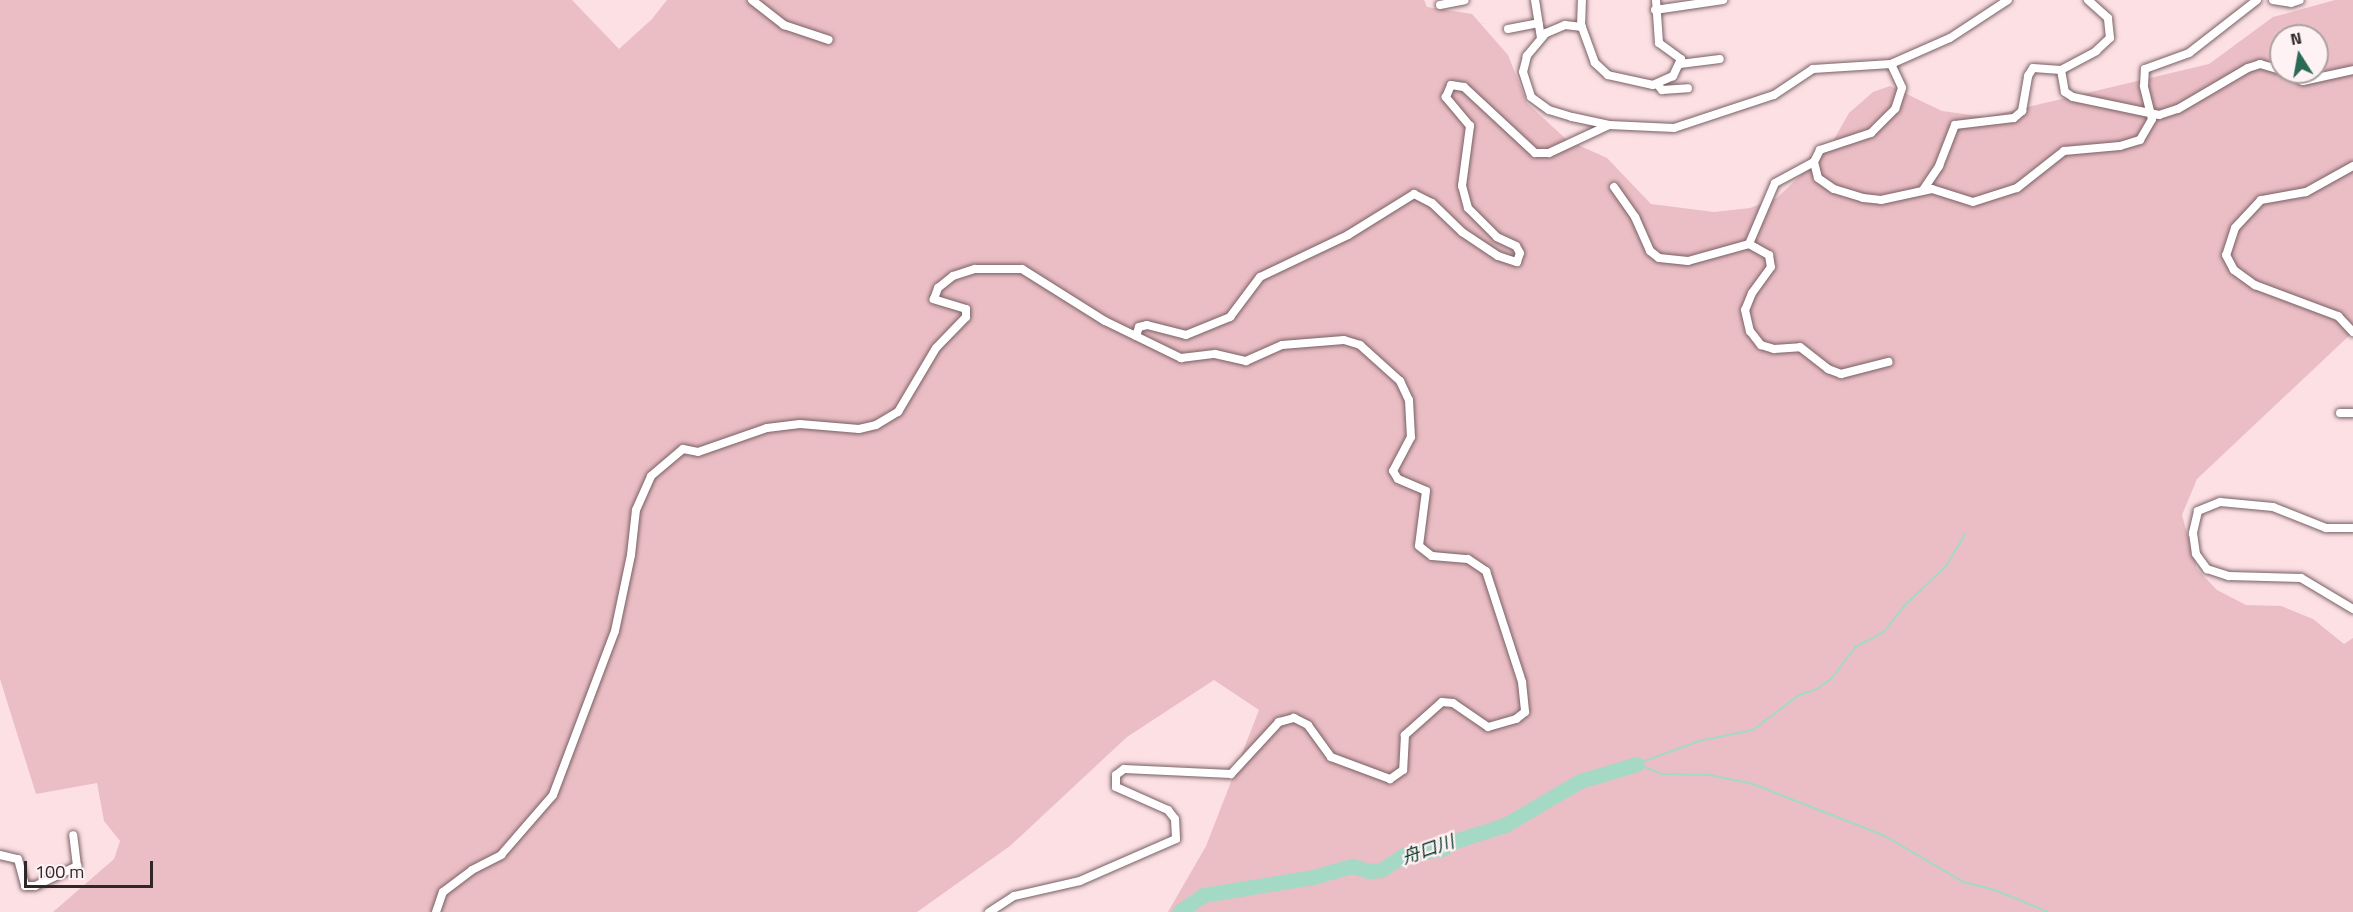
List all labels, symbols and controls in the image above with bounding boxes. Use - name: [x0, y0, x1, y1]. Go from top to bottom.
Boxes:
- north arrow: [2269, 24, 2329, 84]
- text: N: [2288, 25, 2304, 51]
- water label: 舟口川: [1399, 831, 1457, 869]
- scale bar: [27, 849, 156, 887]
- text: 100 m: [35, 858, 84, 885]

